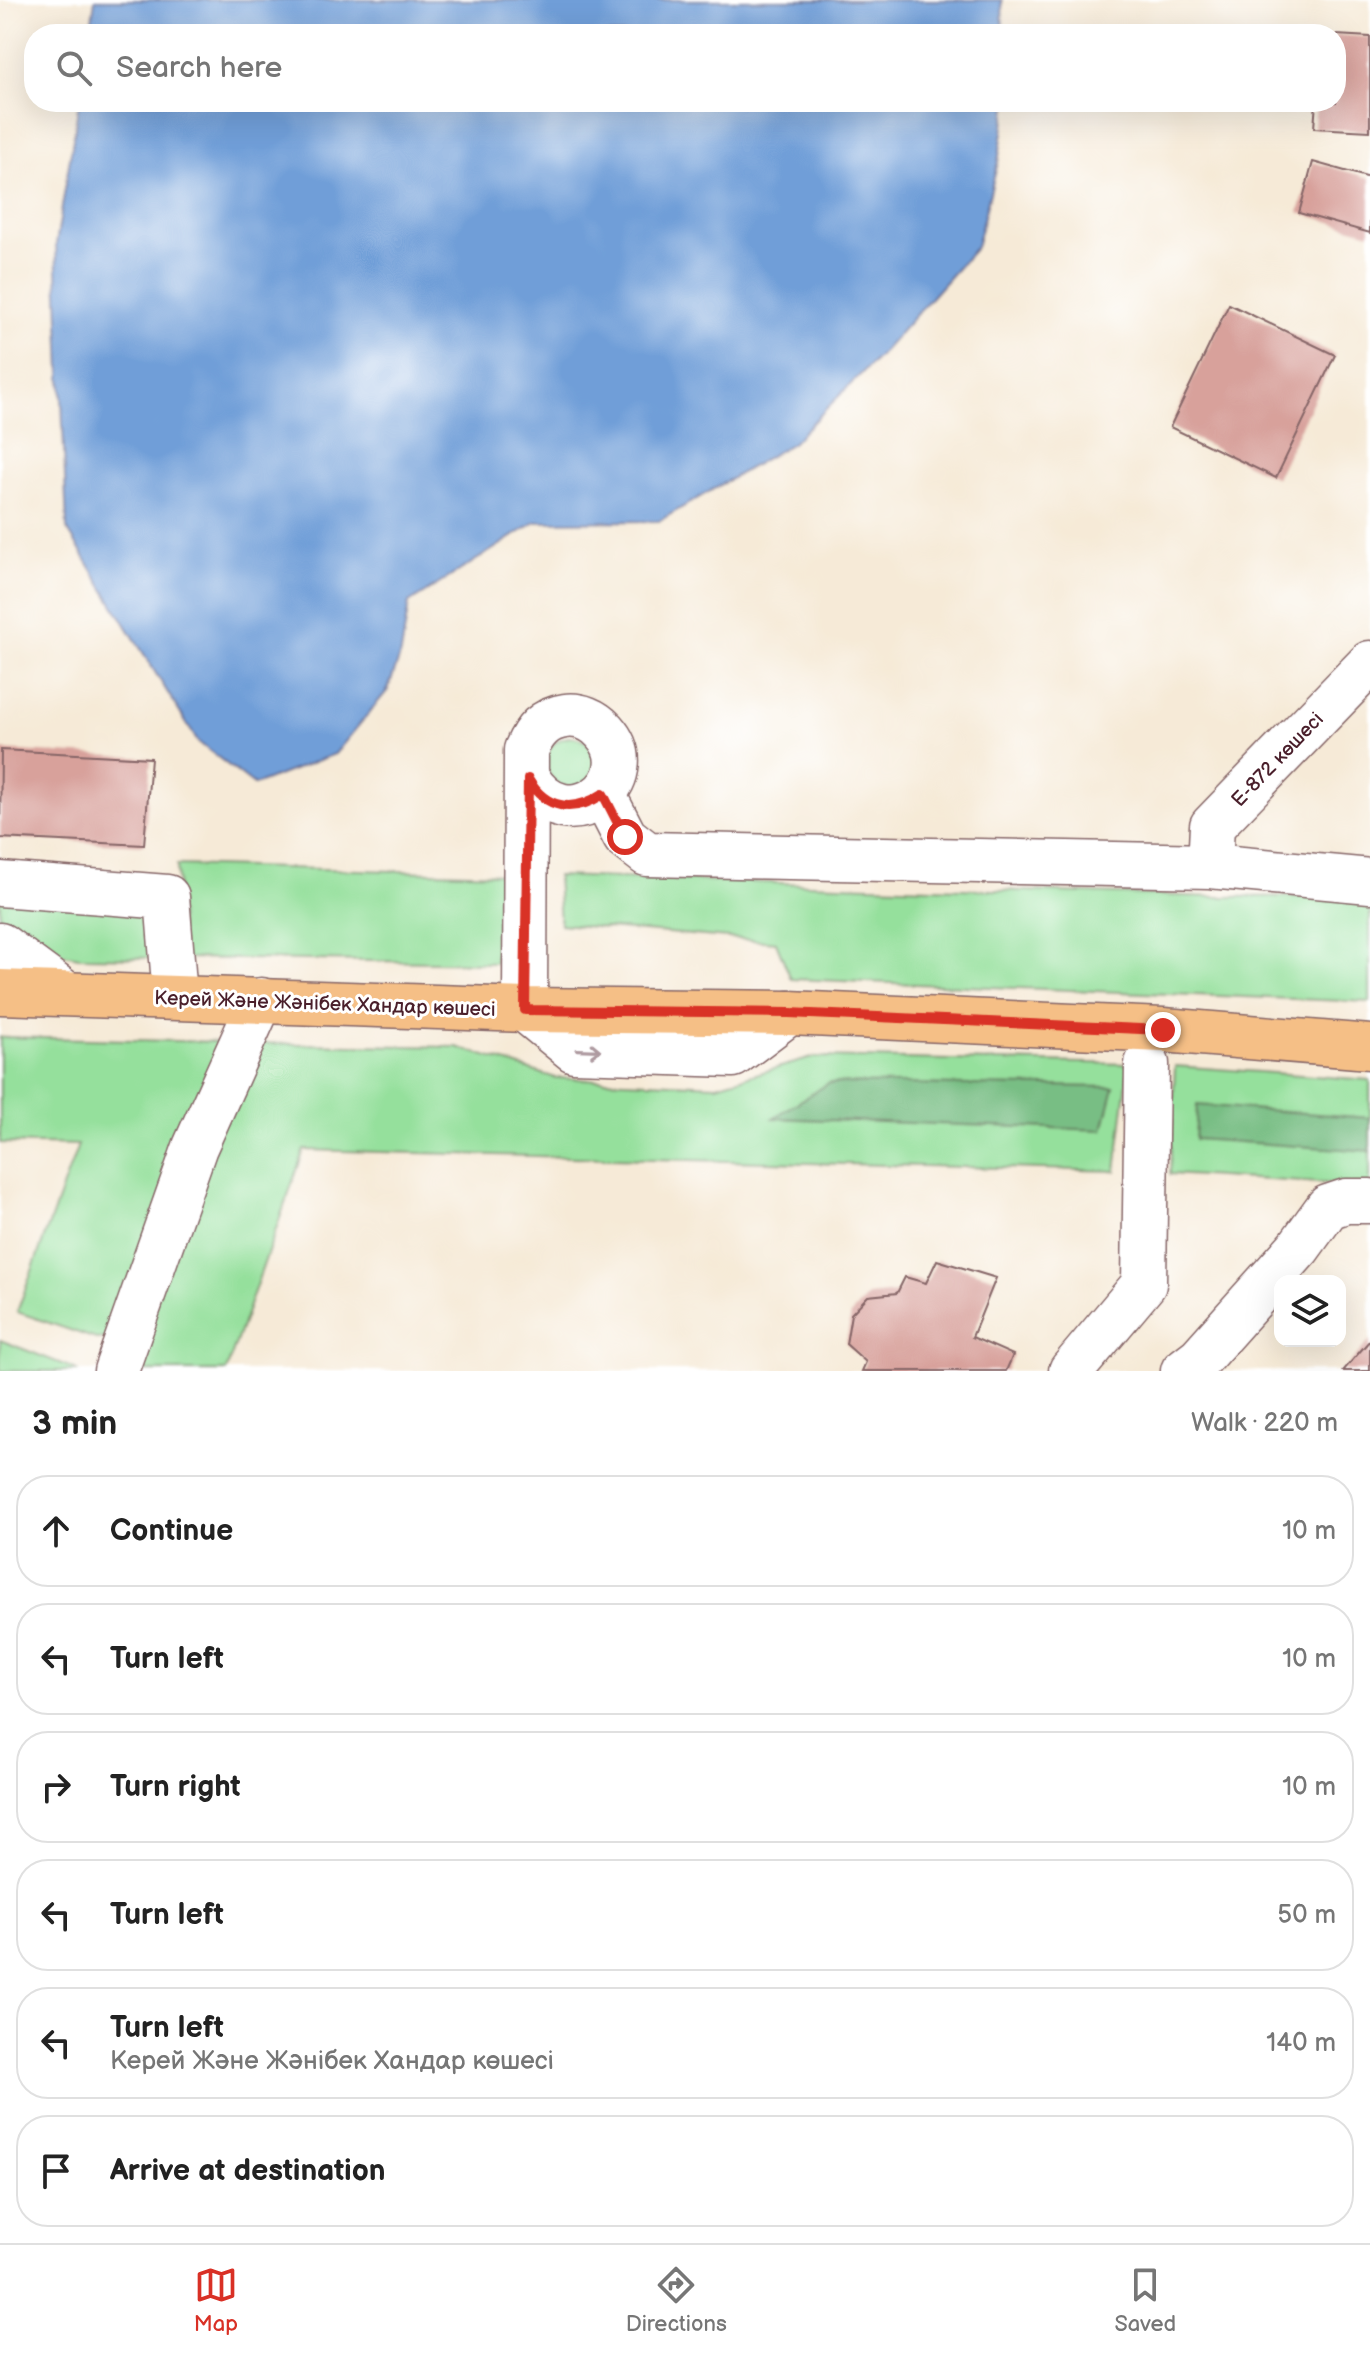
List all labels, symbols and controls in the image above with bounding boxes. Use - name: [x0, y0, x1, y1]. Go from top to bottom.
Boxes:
- search box: [24, 24, 1346, 112]
- icon: search: [52, 46, 96, 90]
- text: Search here: [116, 50, 282, 86]
- street label: Е-872 көшесі: [1227, 708, 1329, 812]
- route start: [607, 819, 643, 855]
- street label: Керей Және Жәнібек Хандар көшесі: [154, 986, 496, 1022]
- route end: [1145, 1012, 1181, 1048]
- one-way arrow: [575, 1043, 602, 1058]
- map controls: [1274, 1275, 1346, 1347]
- button: layers: [1274, 1275, 1346, 1347]
- text: 3 min: [32, 1403, 117, 1444]
- text: Walk · 220 m: [1191, 1408, 1338, 1439]
- icon: ahead: [34, 1509, 78, 1553]
- text: Continue: [110, 1513, 233, 1549]
- text: 10 m: [1282, 1516, 1336, 1547]
- icon: left: [34, 1637, 78, 1681]
- text: Turn left: [110, 1641, 224, 1677]
- text: 10 m: [1282, 1644, 1336, 1675]
- icon: right: [34, 1765, 78, 1809]
- text: Turn right: [110, 1769, 241, 1805]
- text: 10 m: [1282, 1772, 1336, 1803]
- icon: left: [34, 1893, 78, 1937]
- text: Turn left: [110, 1897, 224, 1933]
- text: 50 m: [1277, 1900, 1336, 1931]
- text: Turn left: [110, 2010, 224, 2046]
- icon: left: [34, 2021, 78, 2065]
- text: 140 m: [1266, 2028, 1336, 2059]
- text: Керей Және Жәнібек Хандар көшесі: [110, 2046, 554, 2077]
- icon: arrive: [34, 2149, 78, 2193]
- text: Arrive at destination: [110, 2153, 386, 2189]
- tab: Map: [194, 2263, 238, 2338]
- tab: Directions: [626, 2263, 727, 2338]
- tab: Saved: [1114, 2263, 1176, 2338]

